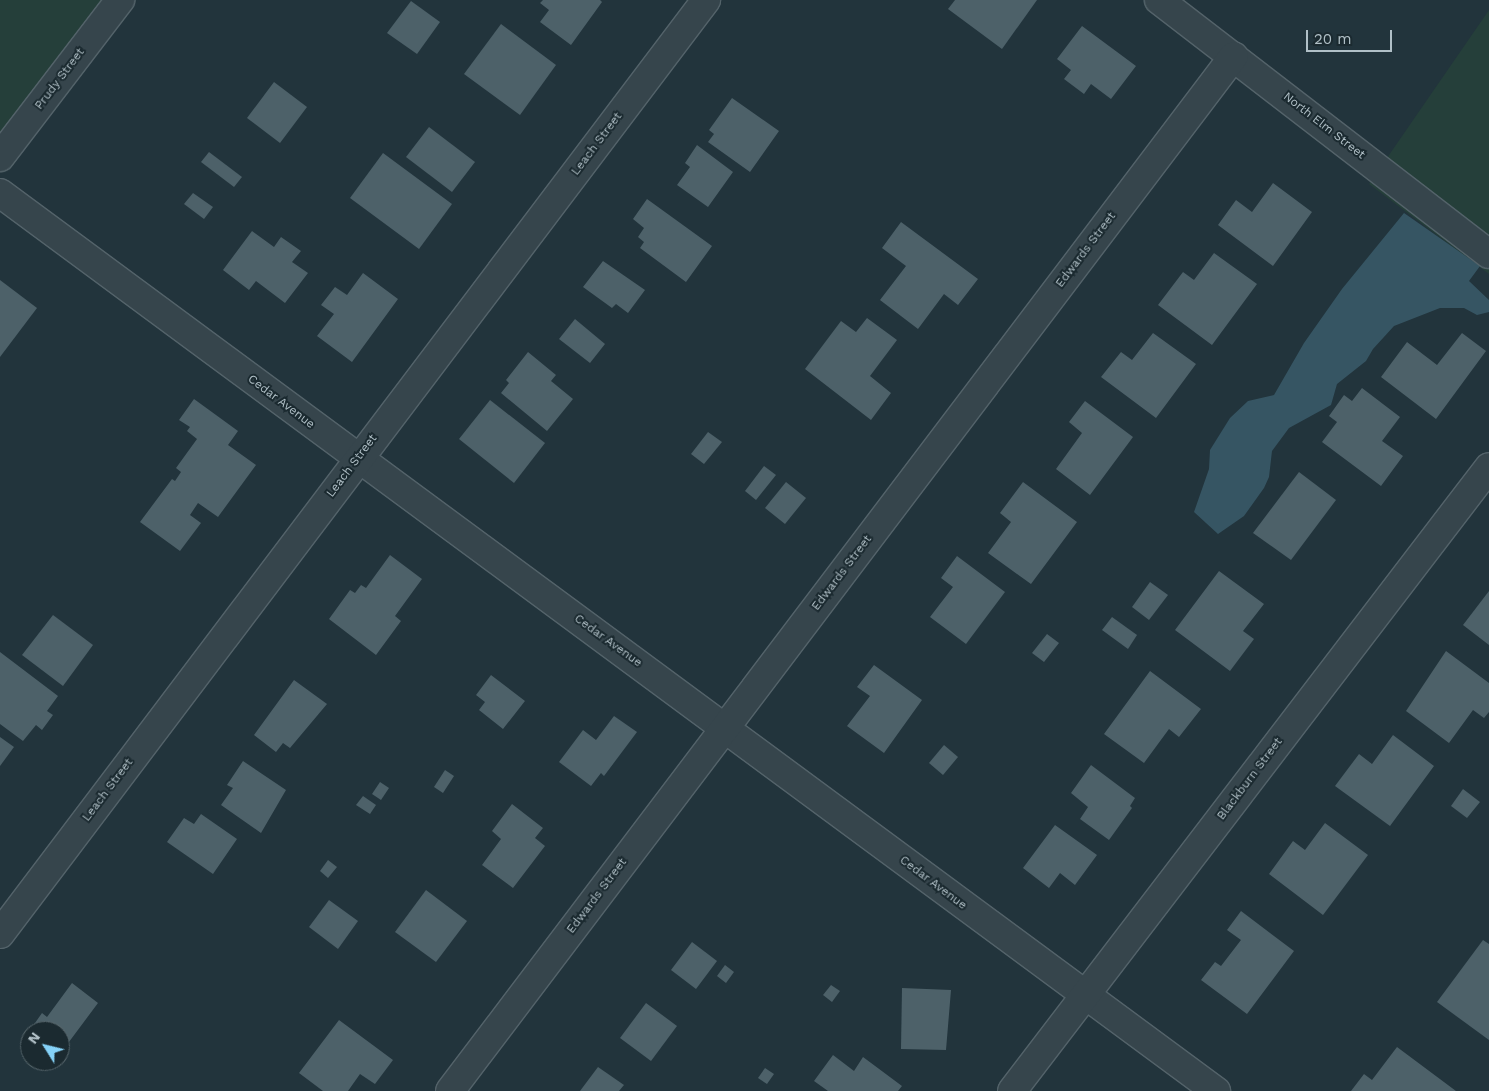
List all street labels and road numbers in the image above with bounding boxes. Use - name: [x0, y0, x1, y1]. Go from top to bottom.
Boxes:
- street label: Prudy Street: [32, 45, 88, 113]
- street label: North Elm Street: [1280, 90, 1368, 162]
- street label: Leach Street: [569, 110, 625, 178]
- street label: Edwards Street: [1053, 210, 1119, 290]
- street label: Cedar Avenue: [244, 372, 318, 432]
- street label: Leach Street: [324, 432, 380, 500]
- street label: Edwards Street: [809, 533, 875, 613]
- street label: Cedar Avenue: [571, 611, 645, 671]
- street label: Blackburn Street: [1214, 735, 1286, 823]
- street label: Leach Street: [80, 756, 136, 824]
- street label: Cedar Avenue: [896, 853, 970, 913]
- street label: Edwards Street: [564, 856, 630, 936]

